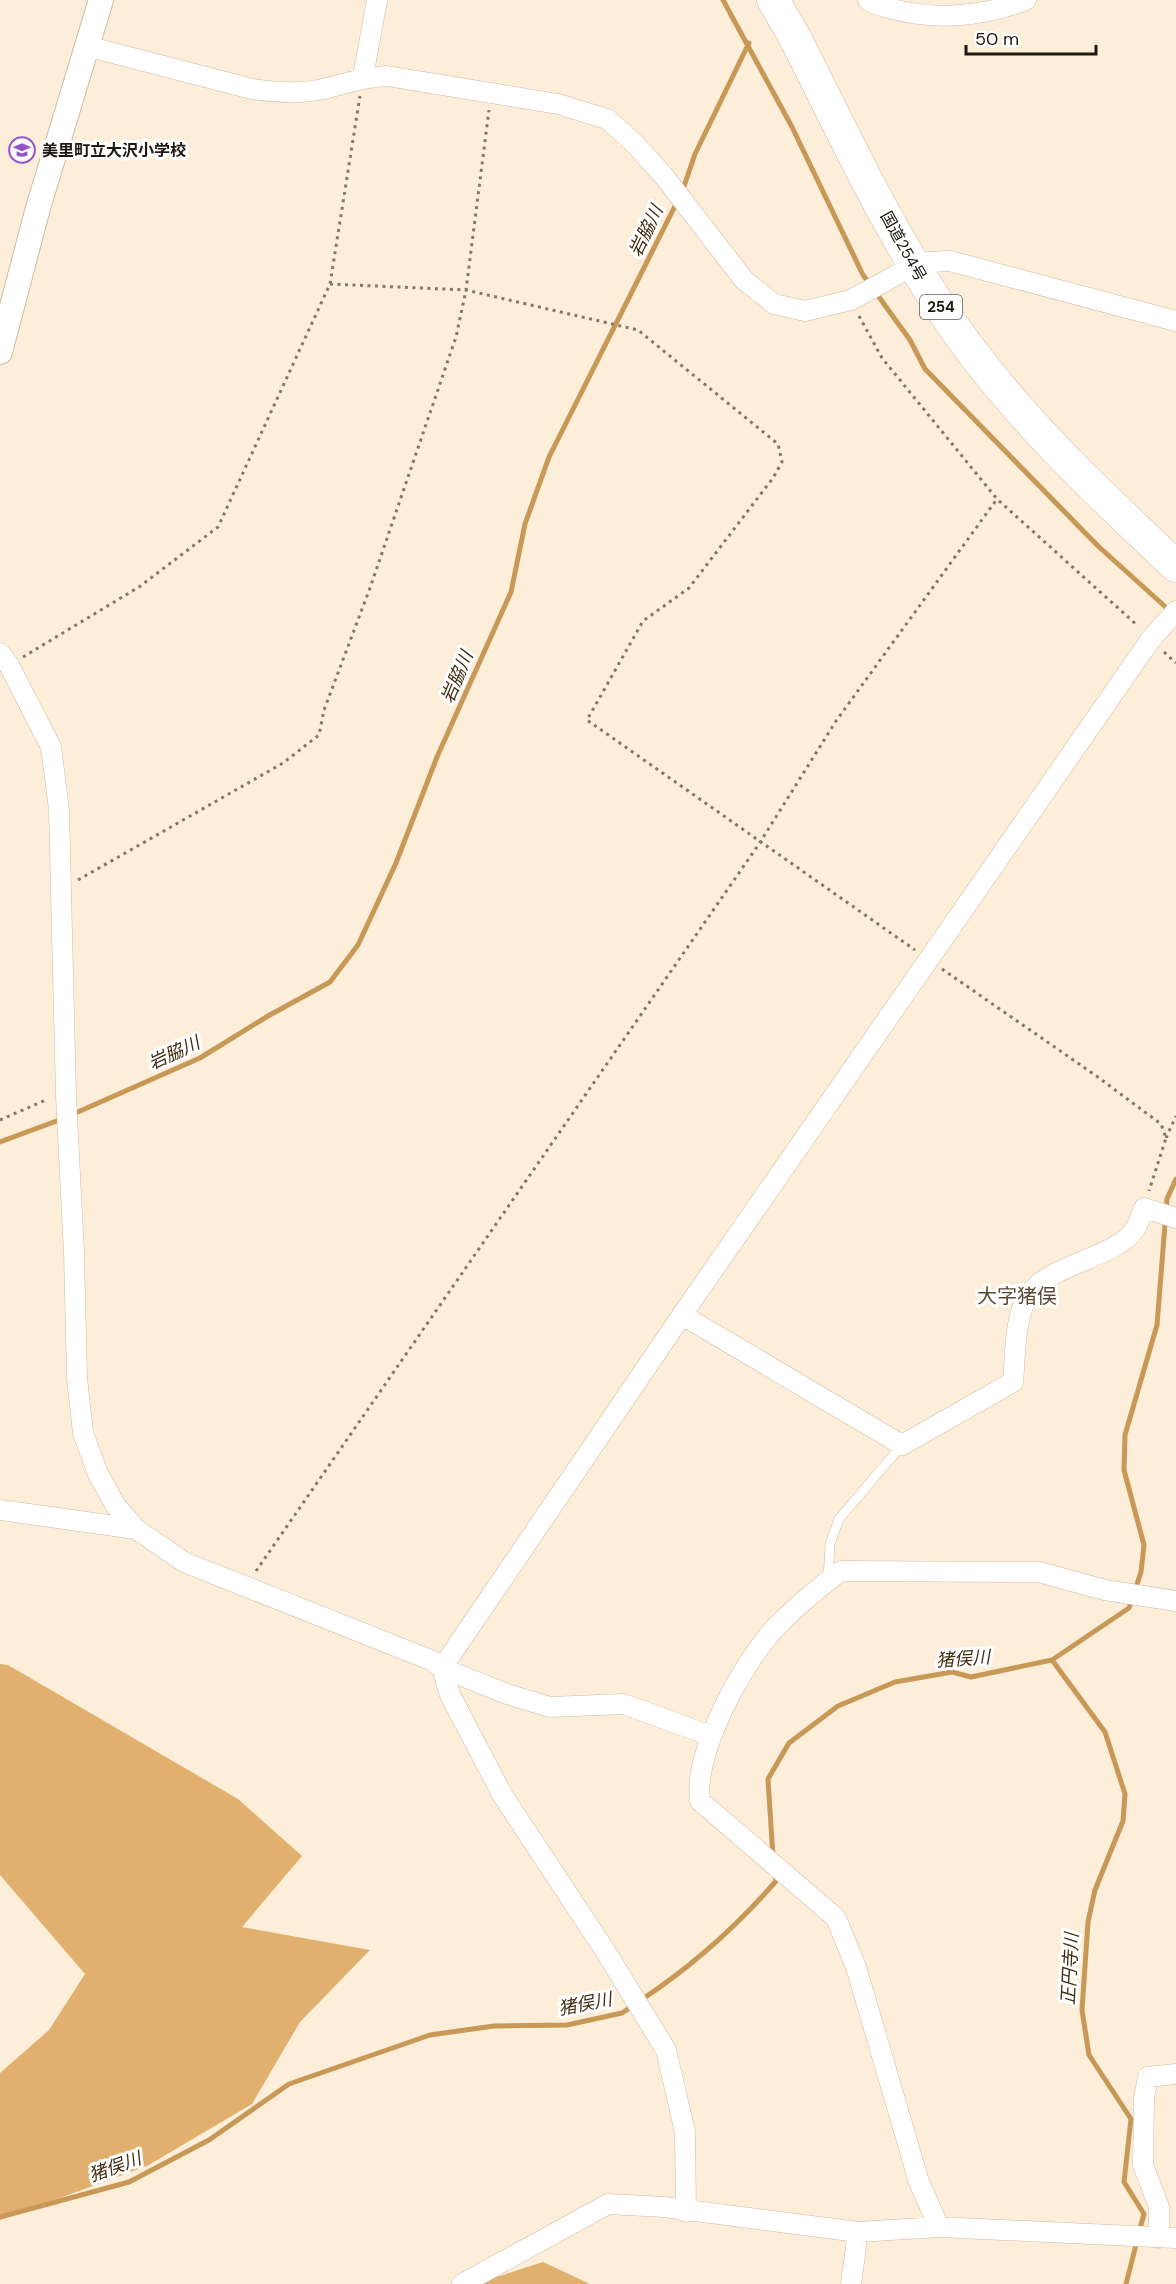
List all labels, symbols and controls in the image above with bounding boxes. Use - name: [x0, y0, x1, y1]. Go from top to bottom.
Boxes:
- scale bar: [966, 18, 1096, 56]
- text: 50 m: [975, 27, 1019, 51]
- school or university icon: 美里町立大沢小学校: [7, 135, 37, 165]
- place label: 美里町立大沢小学校: [42, 140, 186, 161]
- water label: 岩脇川: [623, 200, 669, 261]
- street label: 国道254号: [876, 208, 931, 285]
- road number: 254: [920, 295, 962, 319]
- water label: 岩脇川: [435, 646, 479, 707]
- water label: 岩脇川: [144, 1030, 205, 1075]
- district label: 大字猪俣: [977, 1283, 1057, 1309]
- water label: 猪俣川: [935, 1645, 993, 1673]
- water label: 正円寺川: [1056, 1930, 1084, 2006]
- water label: 猪俣川: [556, 1987, 616, 2021]
- water label: 猪俣川: [86, 2146, 146, 2188]

